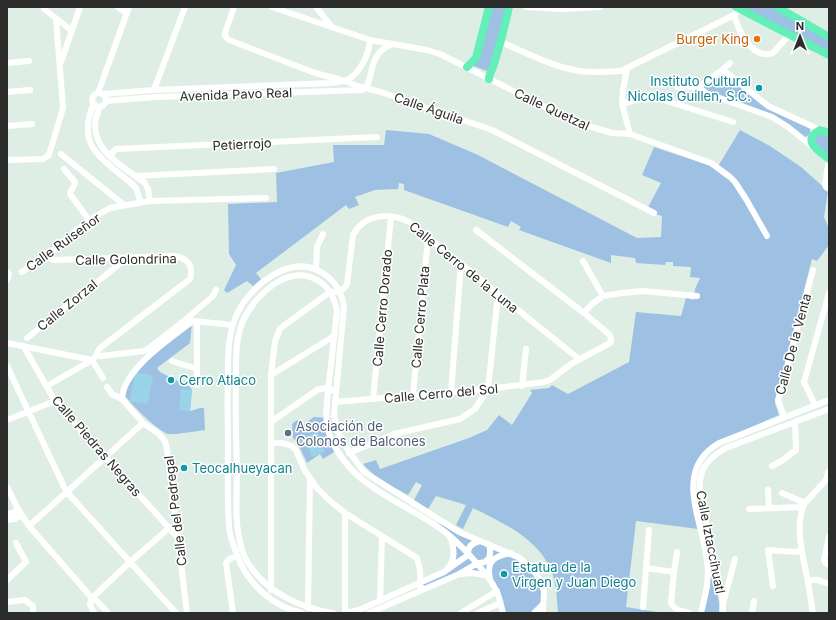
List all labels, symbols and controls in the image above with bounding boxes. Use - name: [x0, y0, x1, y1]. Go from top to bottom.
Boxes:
- north arrow: [780, 16, 820, 56]
- text: N: [796, 19, 804, 33]
- place label: Burger King: [676, 31, 749, 47]
- marker: Burger King: [752, 34, 762, 44]
- place label: Instituto Cultural Nicolas Guillen, S.C.: [628, 73, 751, 104]
- marker: Instituto Cultural Nicolas Guillen, S.C.: [754, 83, 764, 93]
- street label: Avenida Pavo Real: [179, 84, 293, 104]
- street label: Calle Quetzal: [512, 85, 592, 133]
- street label: Calle Águila: [392, 89, 466, 127]
- street label: Petierrojo: [212, 134, 272, 154]
- street label: Calle Ruiseñor: [23, 210, 104, 274]
- street label: Calle Cerro de la Luna: [406, 218, 522, 316]
- street label: Calle Cerro Dorado: [369, 248, 395, 367]
- street label: Calle Golondrina: [75, 250, 177, 268]
- street label: Calle Cerro Plata: [408, 265, 432, 369]
- street label: Calle Zorzal: [34, 276, 100, 334]
- street label: Calle De la Venta: [772, 292, 814, 396]
- place label: Cerro Atlaco: [179, 372, 256, 388]
- marker: Cerro Atlaco: [166, 375, 176, 385]
- street label: Calle Cerro del Sol: [383, 380, 499, 406]
- street label: Calle Piedras Negras: [49, 392, 145, 500]
- place label: Asociación de Colonos de Balcones: [296, 418, 426, 449]
- marker: Asociación de Colonos de Balcones: [283, 428, 293, 438]
- street label: Calle del Pedregal: [160, 455, 190, 567]
- place label: Teocalhueyacan: [192, 460, 293, 476]
- marker: Teocalhueyacan: [179, 463, 189, 473]
- street label: Calle Iztaccíhuatl: [693, 489, 729, 595]
- place label: Estatua de la Virgen y Juan Diego: [512, 559, 636, 590]
- marker: Estatua de la Virgen y Juan Diego: [499, 569, 509, 579]

